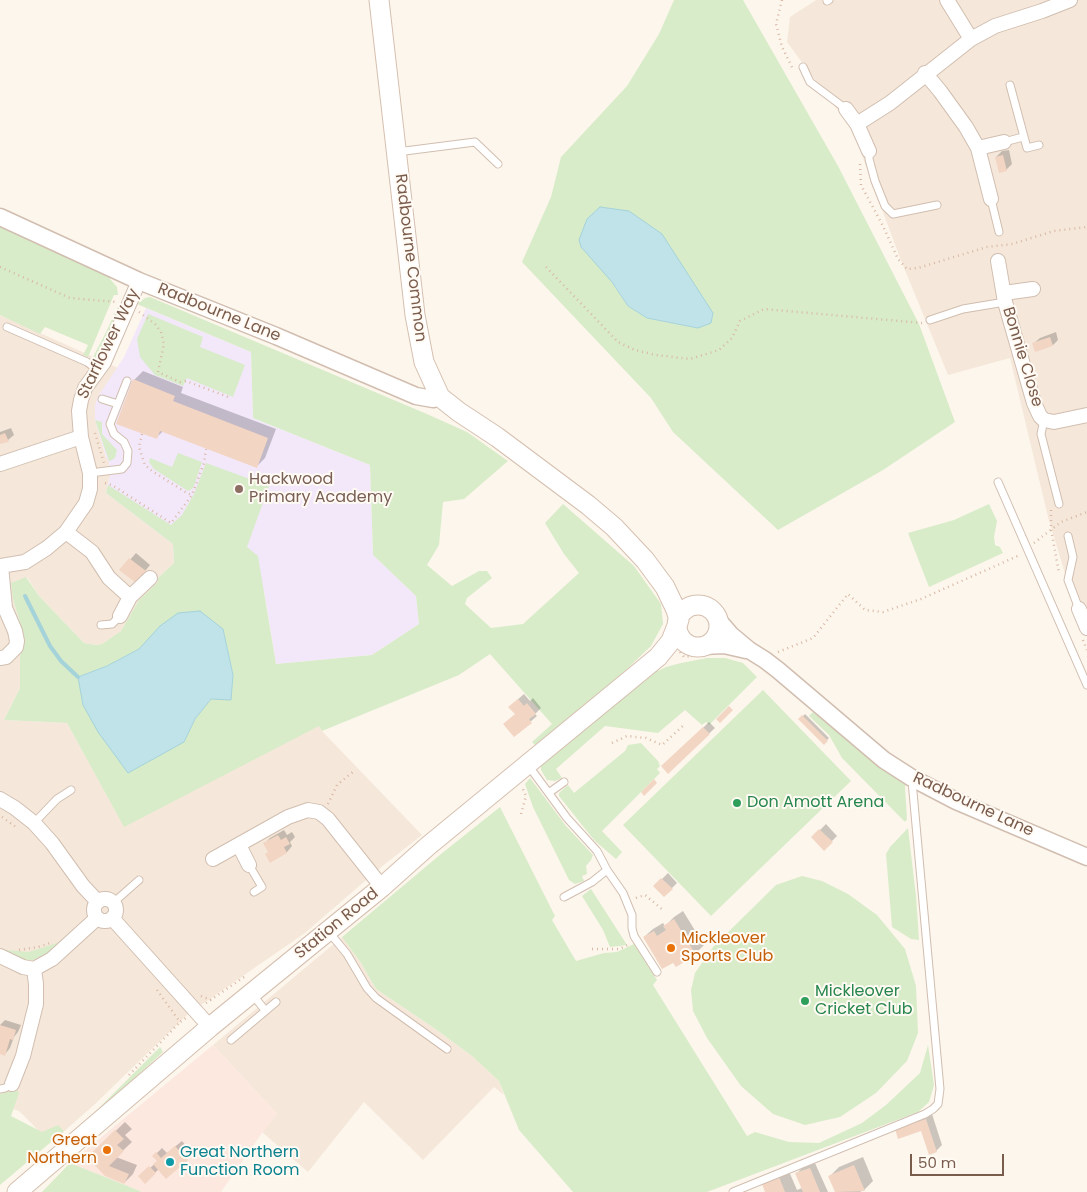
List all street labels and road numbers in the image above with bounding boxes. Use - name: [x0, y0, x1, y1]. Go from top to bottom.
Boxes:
- street label: Radbourne Common: [390, 173, 430, 343]
- street label: Radbourne Lane: [155, 280, 283, 346]
- street label: Starflower Way: [74, 286, 144, 402]
- street label: Bonnie Close: [998, 305, 1046, 409]
- street label: Radbourne Lane: [910, 769, 1036, 841]
- street label: Station Road: [291, 884, 383, 964]

